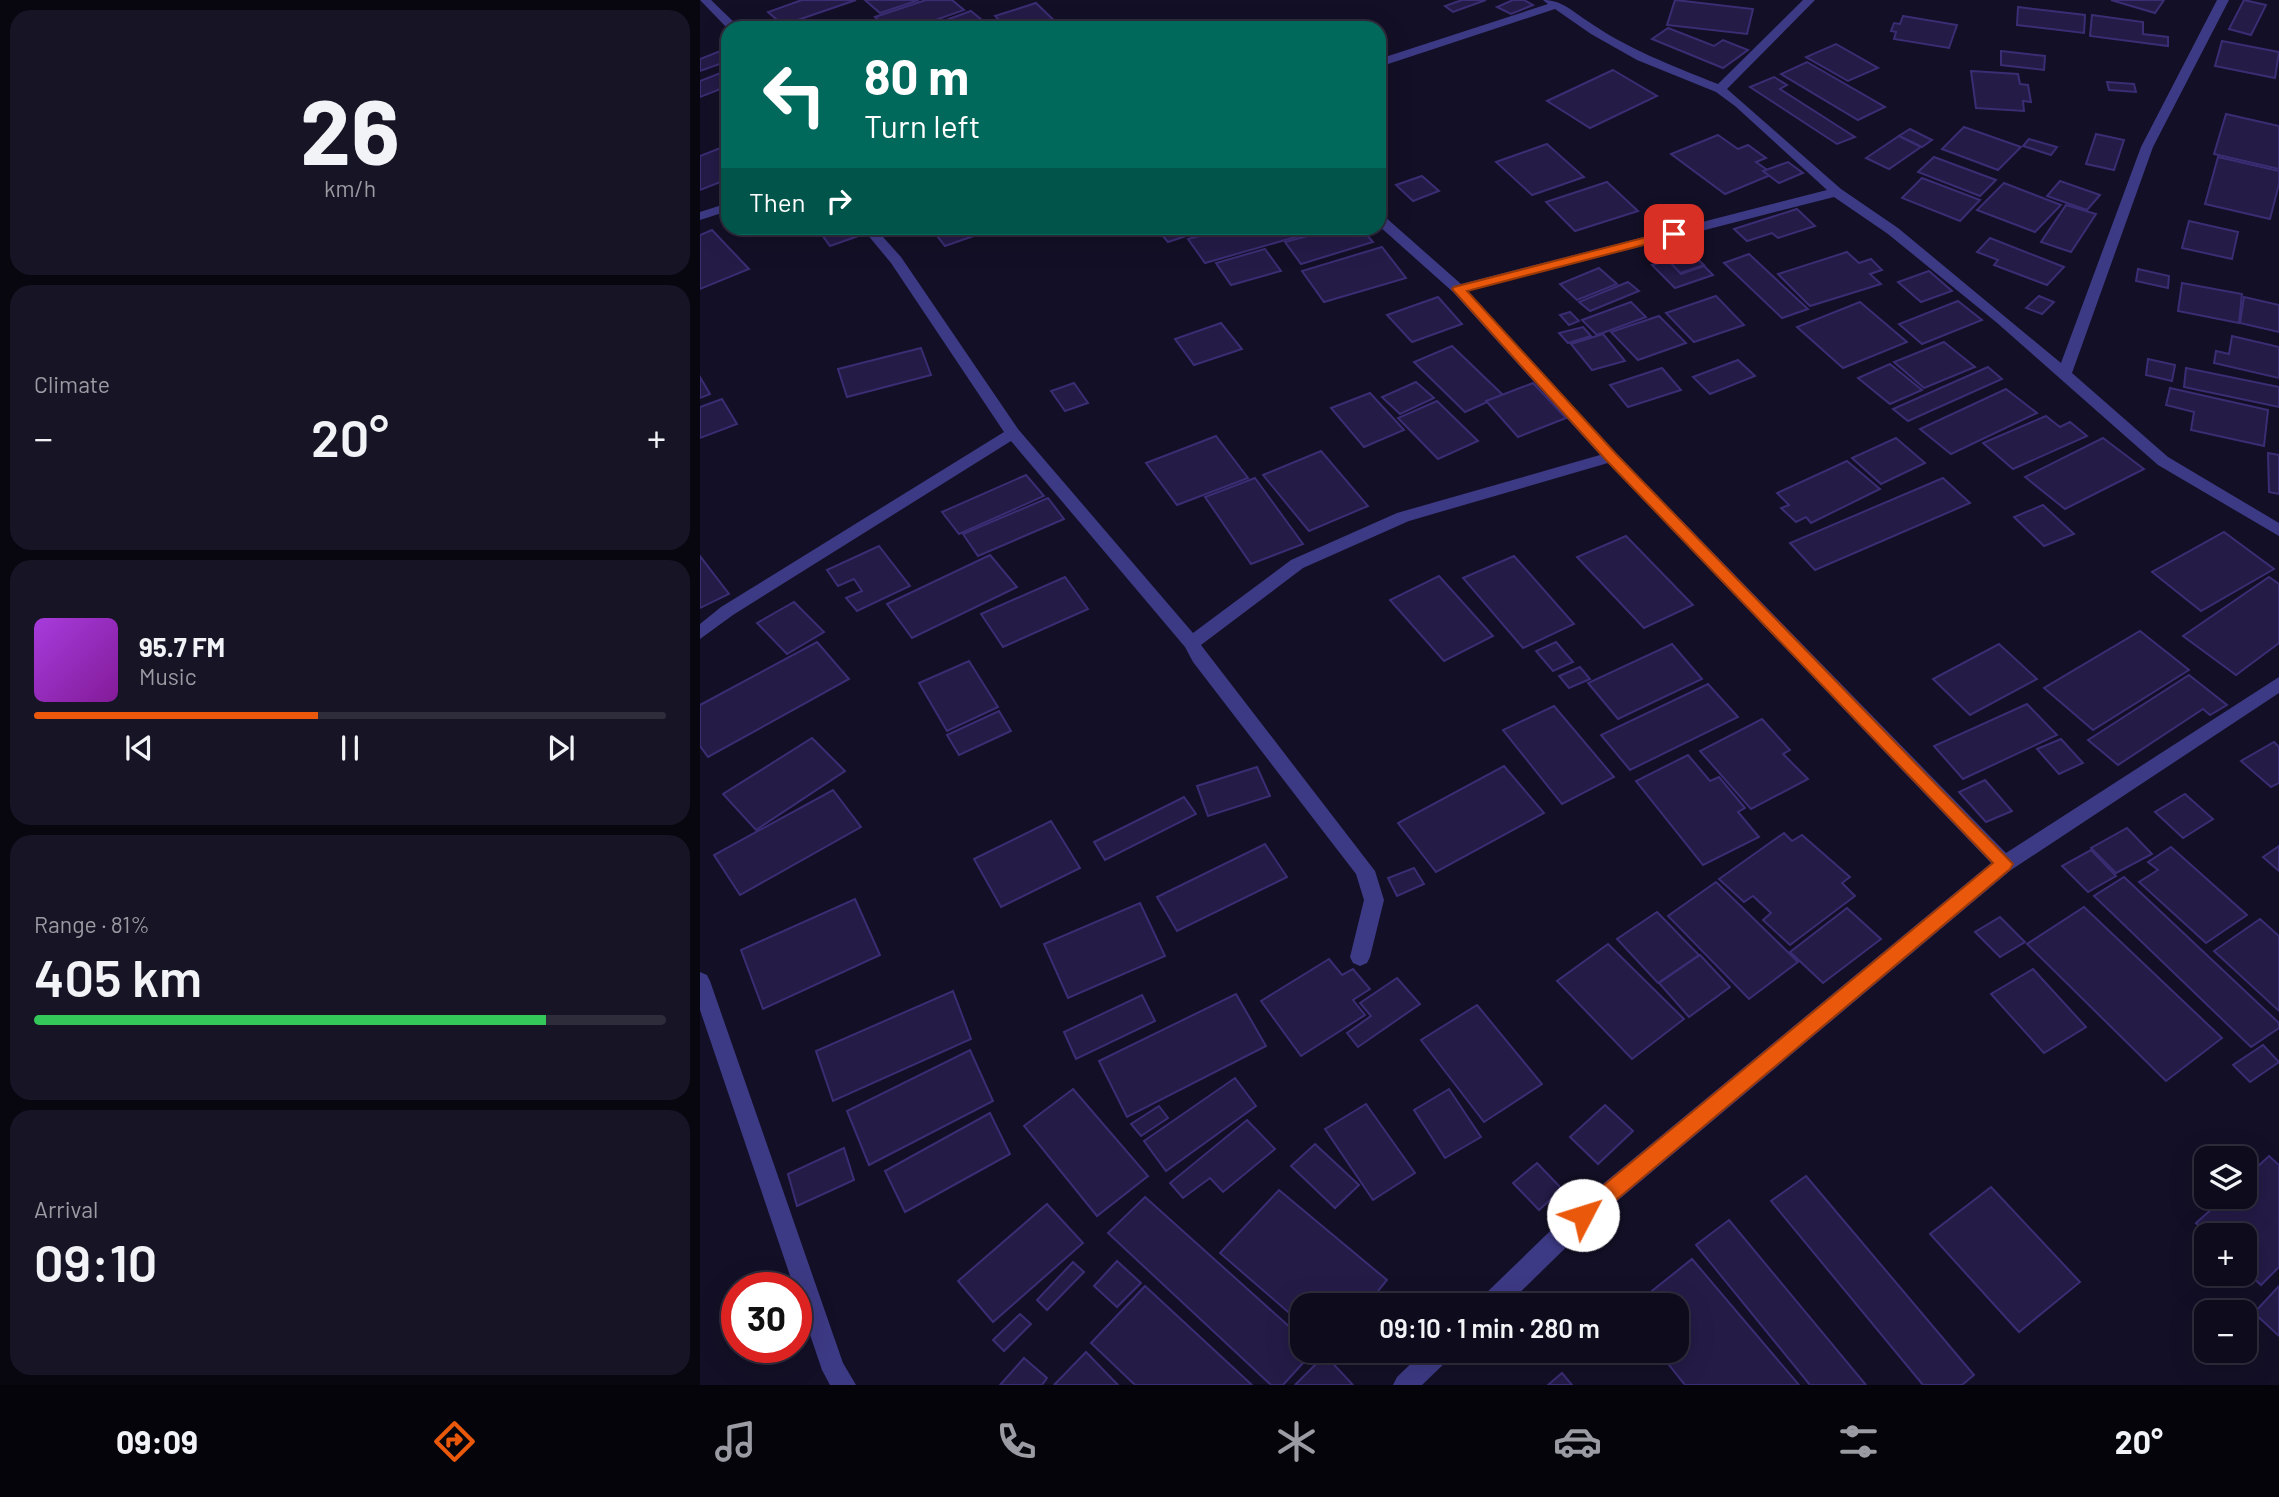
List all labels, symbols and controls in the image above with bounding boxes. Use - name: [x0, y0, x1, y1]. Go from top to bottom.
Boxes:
- text: 80 m: [864, 46, 969, 105]
- icon: left: [749, 49, 840, 140]
- text: 26: [300, 74, 400, 183]
- text: Turn left: [864, 106, 981, 144]
- text: km/h: [324, 174, 376, 202]
- icon: right: [820, 182, 858, 220]
- text: Then: [749, 186, 806, 217]
- pin: [1644, 204, 1704, 264]
- icon: arrive: [1655, 215, 1693, 253]
- text: Climate: [34, 370, 110, 398]
- text: 20°: [311, 405, 389, 467]
- text: −: [34, 414, 53, 460]
- text: +: [647, 414, 666, 460]
- text: 95.7 FM: [139, 631, 225, 662]
- text: Music: [139, 662, 197, 690]
- icon: previous: [120, 729, 158, 767]
- icon: pause: [331, 729, 369, 767]
- icon: next: [542, 729, 580, 767]
- text: Range · 81%: [34, 910, 150, 938]
- text: 405 km: [34, 945, 202, 1007]
- map controls: [2194, 1146, 2257, 1363]
- button: layers: [2194, 1146, 2257, 1209]
- position arrow: [1546, 1178, 1620, 1252]
- text: Arrival: [34, 1195, 98, 1223]
- button: +: [2194, 1223, 2257, 1286]
- text: 09:10: [34, 1230, 157, 1292]
- speed limit sign: 30: [721, 1272, 812, 1363]
- button: −: [2194, 1300, 2257, 1363]
- text: 09:10 · 1 min · 280 m: [1379, 1312, 1600, 1343]
- icon: directions: [430, 1417, 479, 1466]
- icon: music: [711, 1417, 760, 1466]
- icon: phone: [992, 1417, 1041, 1466]
- icon: climate: [1272, 1417, 1321, 1466]
- icon: car: [1553, 1417, 1602, 1466]
- icon: filters: [1834, 1417, 1883, 1466]
- text: 09:09: [116, 1422, 198, 1460]
- text: 20°: [2115, 1422, 2163, 1460]

